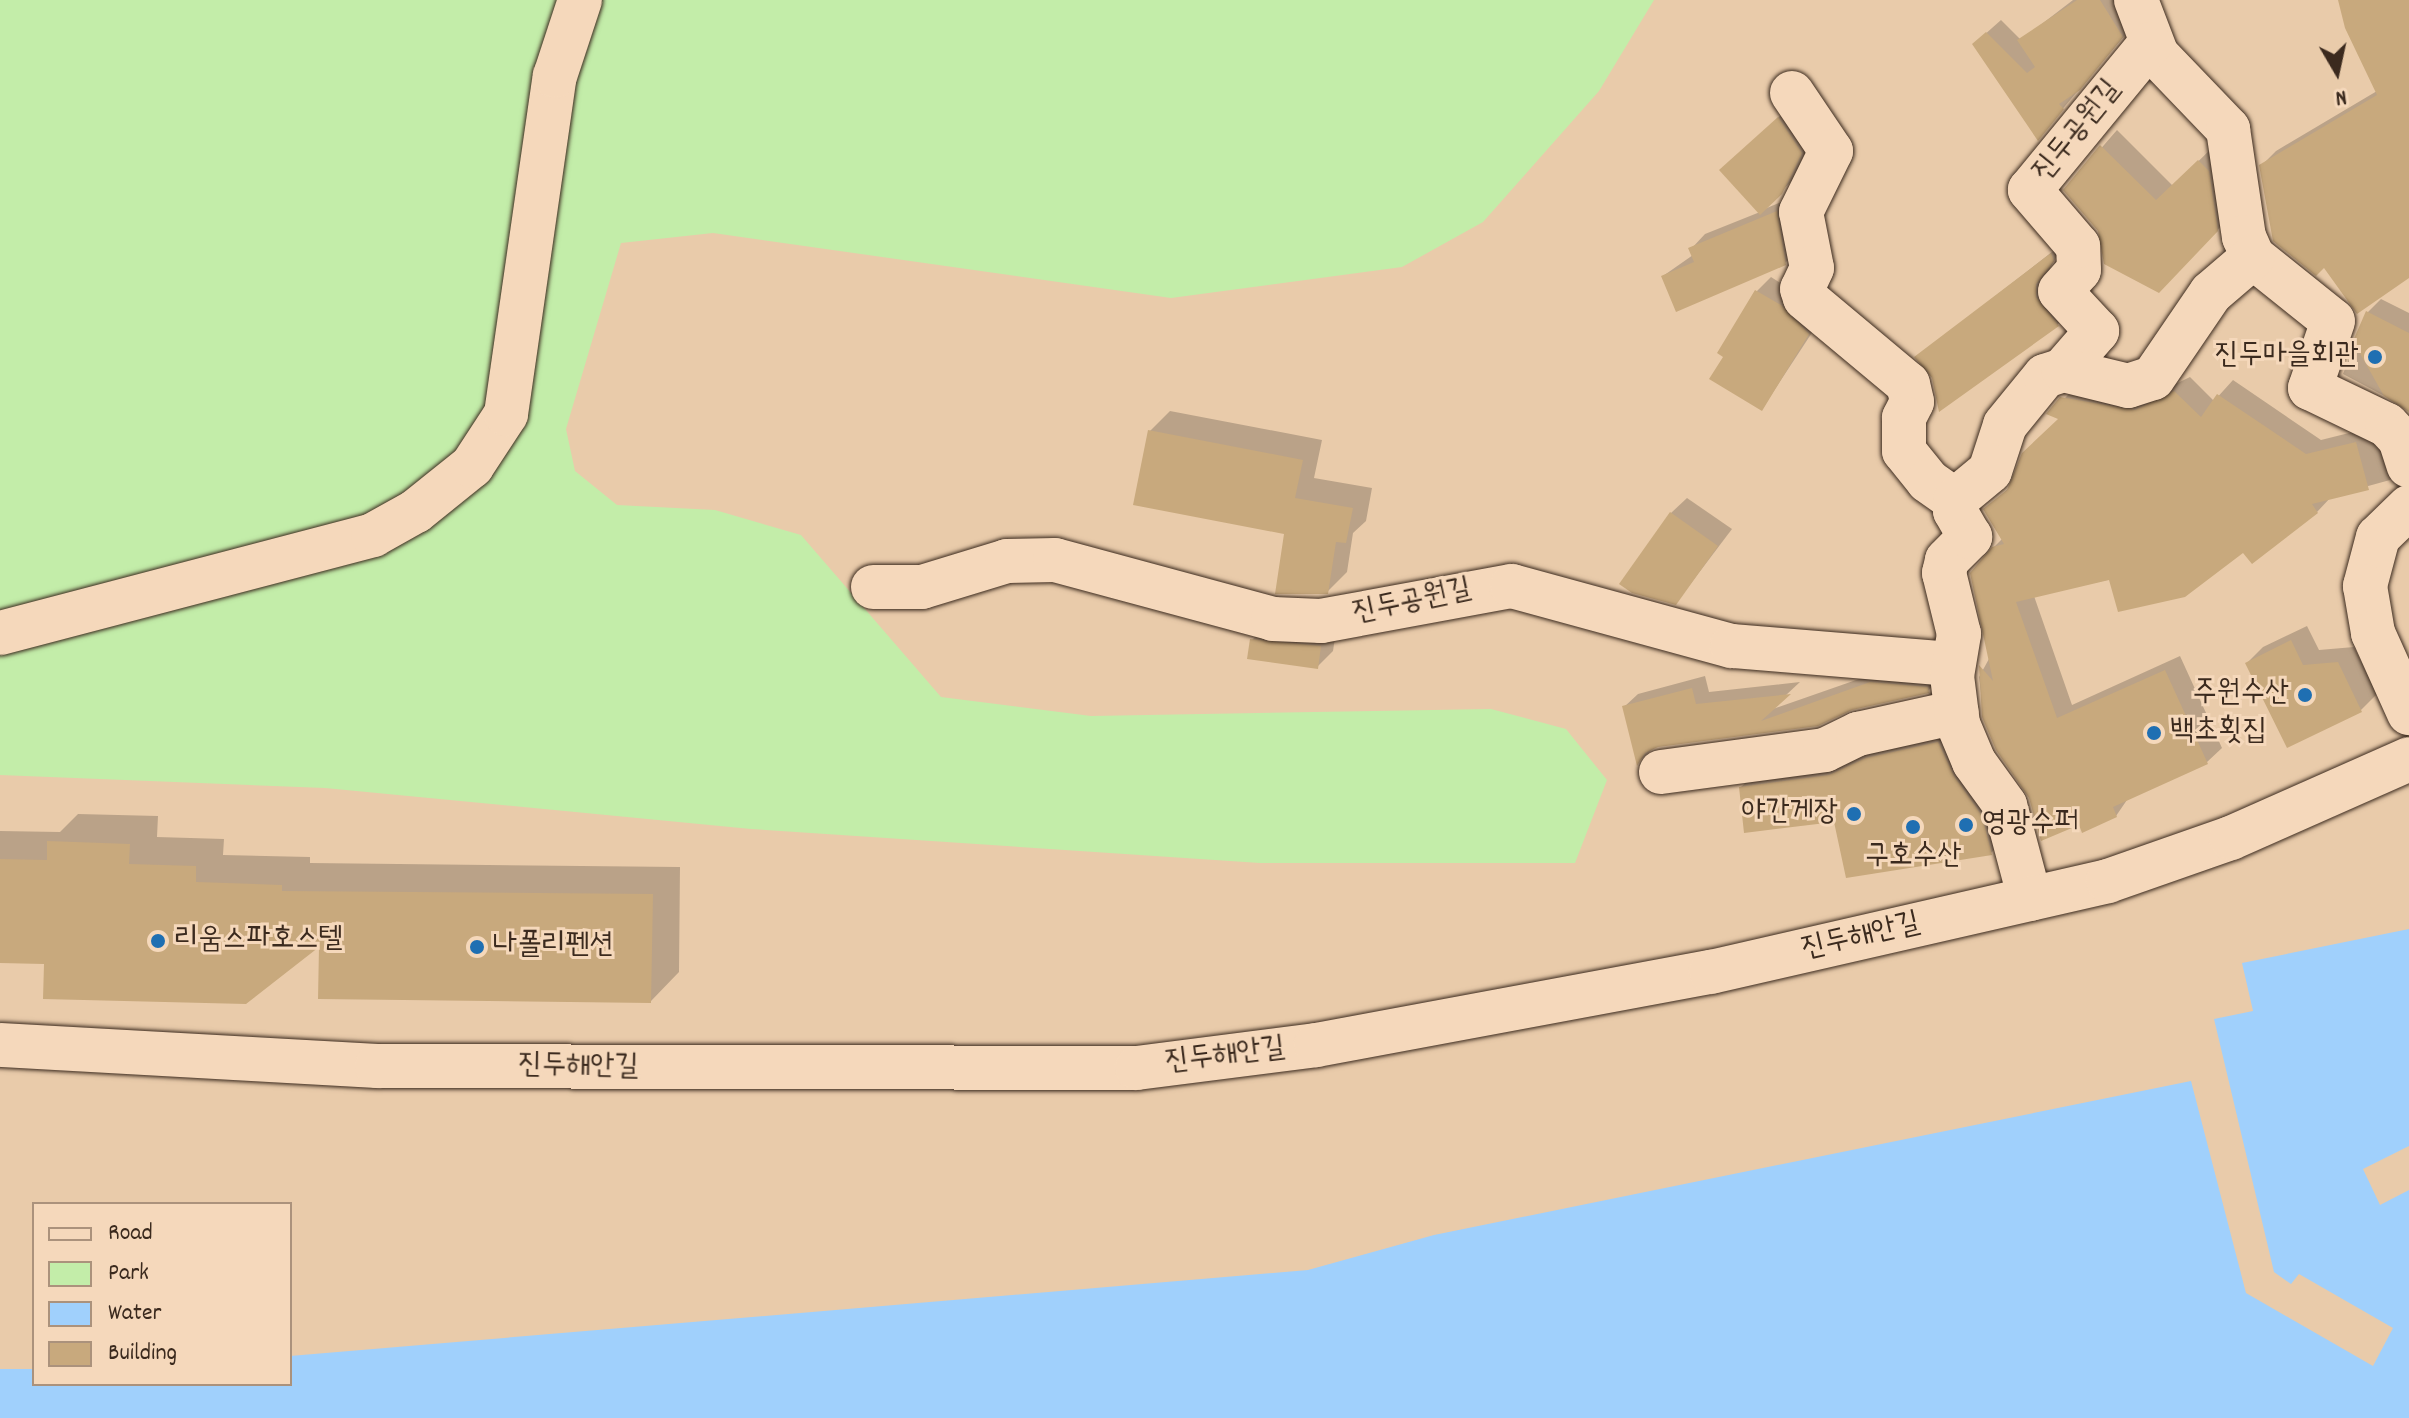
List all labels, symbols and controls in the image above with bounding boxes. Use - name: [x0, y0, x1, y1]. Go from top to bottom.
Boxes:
- north arrow: [2297, 32, 2377, 112]
- street label: 진두공원길: [2026, 74, 2130, 190]
- text: N: [2333, 80, 2349, 112]
- place label: 진두마을회관: [2214, 339, 2359, 375]
- marker: 진두마을회관: [2366, 348, 2384, 366]
- street label: 진두공원길: [1349, 573, 1475, 633]
- place label: 주원수산: [2192, 677, 2289, 713]
- marker: 주원수산: [2296, 686, 2314, 704]
- place label: 백초횟집: [2170, 715, 2267, 751]
- marker: 백초횟집: [2145, 724, 2163, 742]
- place label: 야간게장: [1741, 796, 1838, 832]
- marker: 야간게장: [1845, 805, 1863, 823]
- place label: 영광수퍼: [1982, 807, 2079, 843]
- marker: 영광수퍼: [1957, 816, 1975, 834]
- marker: 구호수산: [1904, 818, 1922, 836]
- place label: 구호수산: [1865, 840, 1961, 876]
- street label: 진두해안길: [1798, 907, 1924, 969]
- place label: 리움스파호스텔: [174, 923, 343, 959]
- place label: 나폴리펜션: [493, 929, 614, 965]
- marker: 리움스파호스텔: [149, 932, 167, 950]
- marker: 나폴리펜션: [468, 938, 486, 956]
- street label: 진두해안길: [1163, 1032, 1287, 1082]
- street label: 진두해안길: [517, 1049, 639, 1087]
- legend: [32, 1202, 292, 1386]
- text: Road: [108, 1217, 153, 1251]
- text: Park: [108, 1257, 149, 1291]
- text: Water: [108, 1297, 161, 1331]
- text: Building: [108, 1337, 177, 1371]

